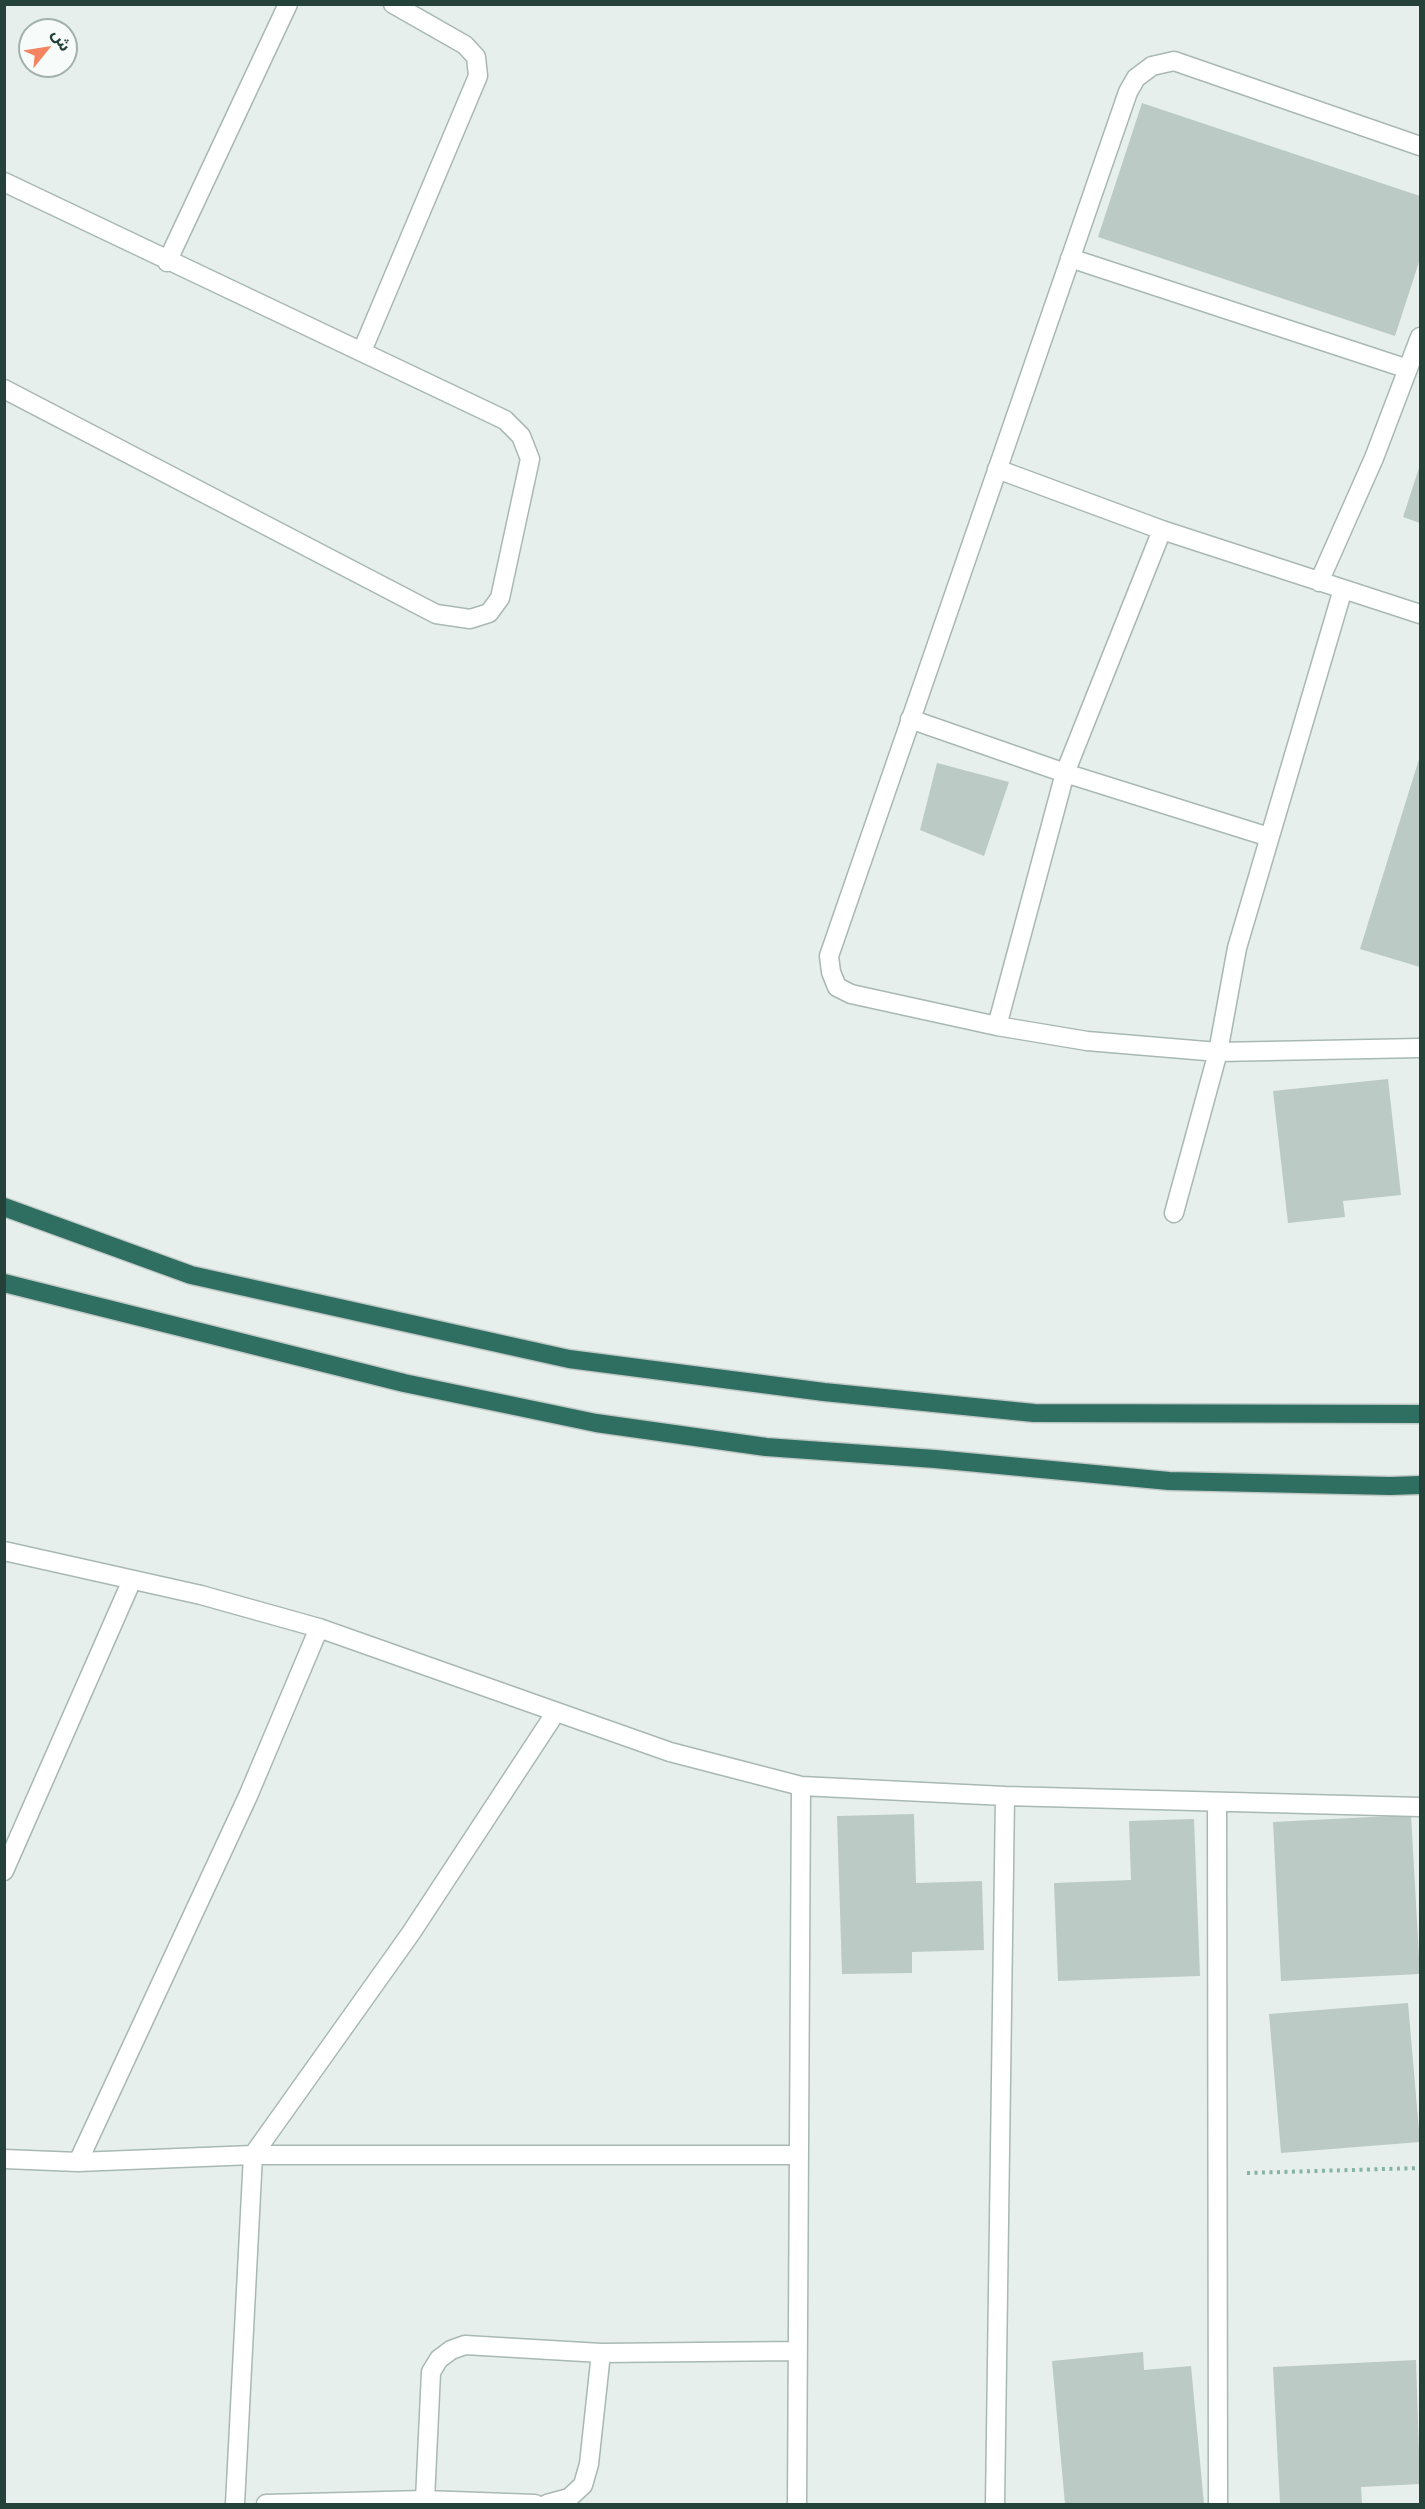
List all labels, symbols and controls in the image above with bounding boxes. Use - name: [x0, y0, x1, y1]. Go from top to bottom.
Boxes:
- north arrow: [18, 18, 78, 78]
- text: ش: [47, 25, 77, 55]

